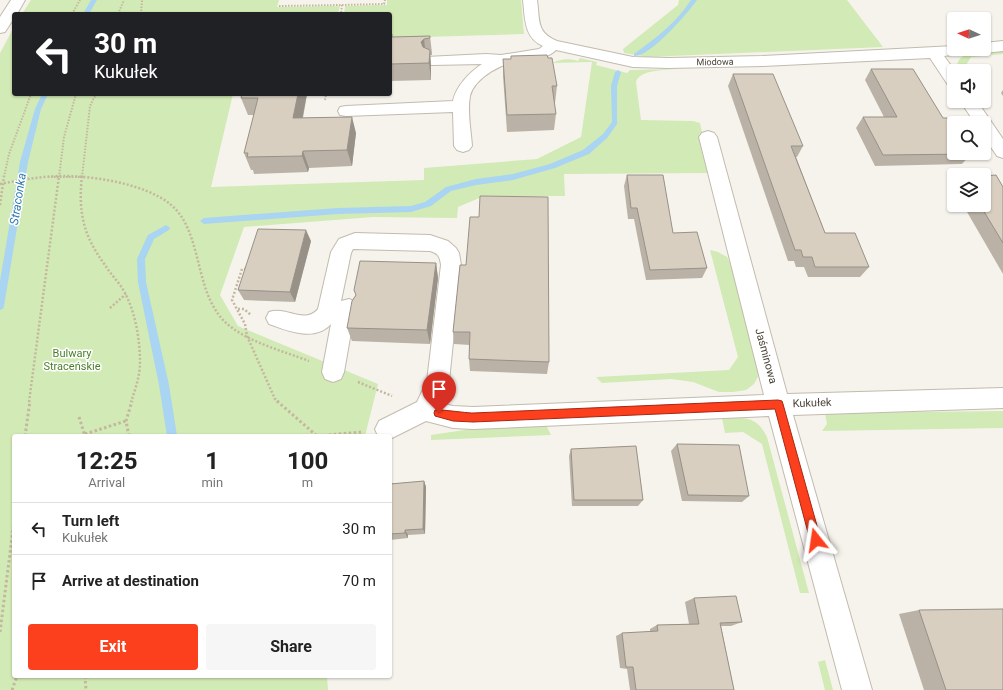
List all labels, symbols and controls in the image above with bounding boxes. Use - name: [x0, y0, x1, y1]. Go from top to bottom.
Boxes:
- north arrow: [947, 12, 991, 56]
- map controls: [947, 12, 991, 212]
- text: 30 m: [94, 27, 157, 60]
- icon: left: [28, 28, 80, 80]
- street label: Miodowa: [696, 57, 734, 67]
- text: Kukułek: [94, 61, 158, 82]
- button: sound: [947, 64, 991, 108]
- button: search: [947, 116, 991, 160]
- button: layers: [947, 168, 991, 212]
- water label: Straconka: [7, 172, 29, 226]
- street label: Jaśminowa: [752, 327, 780, 385]
- park label: Bulwary Straceńskie: [43, 347, 101, 373]
- pin: [422, 372, 456, 413]
- icon: arrive: [428, 378, 450, 400]
- street label: Kukułek: [792, 396, 832, 410]
- text: 12:25: [76, 447, 138, 475]
- text: 1: [205, 447, 219, 475]
- text: 100: [287, 447, 328, 475]
- text: Arrival: [88, 475, 125, 490]
- text: min: [201, 475, 223, 490]
- text: m: [302, 475, 313, 490]
- text: Turn left: [62, 512, 119, 530]
- icon: left: [28, 518, 50, 540]
- position arrow: [795, 519, 837, 561]
- text: 30 m: [342, 520, 376, 538]
- text: Kukułek: [62, 530, 108, 545]
- icon: arrive: [28, 570, 50, 592]
- text: Arrive at destination: [62, 572, 199, 590]
- text: 70 m: [342, 572, 376, 590]
- button: Exit: [28, 624, 198, 670]
- button: Share: [206, 624, 376, 670]

